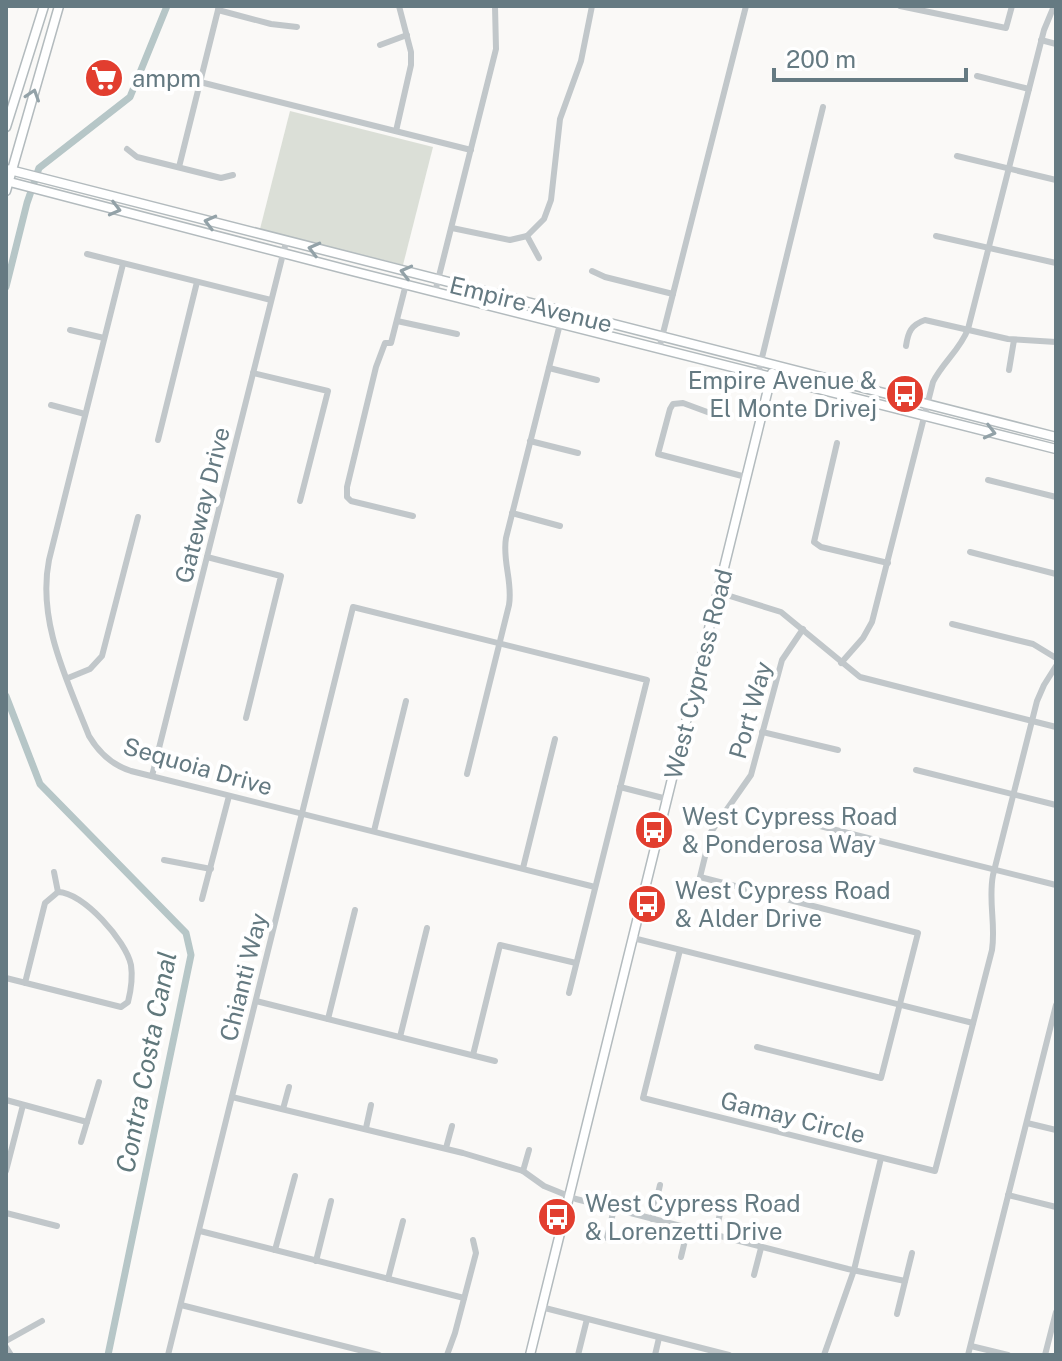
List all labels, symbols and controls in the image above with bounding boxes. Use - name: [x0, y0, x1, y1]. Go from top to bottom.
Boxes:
- scale bar: [774, 32, 966, 82]
- text: 200 m: [786, 45, 856, 73]
- supermarket icon: ampm: [83, 57, 125, 99]
- place label: ampm: [132, 64, 201, 92]
- one-way arrow: [24, 89, 40, 103]
- one-way arrow: [108, 200, 122, 217]
- one-way arrow: [204, 215, 218, 232]
- one-way arrow: [307, 242, 321, 259]
- one-way arrow: [399, 265, 413, 282]
- street label: Empire Avenue: [447, 270, 615, 338]
- place label: Empire Avenue & El Monte Drivej: [688, 366, 877, 422]
- bus stop icon: Empire Avenue & El Monte Drivej: [884, 373, 926, 415]
- one-way arrow: [983, 422, 997, 439]
- street label: Gateway Drive: [169, 424, 235, 586]
- street label: West Cypress Road: [658, 566, 738, 782]
- street label: Port Way: [723, 658, 777, 762]
- street label: Sequoia Drive: [120, 731, 276, 801]
- place label: West Cypress Road & Ponderosa Way: [682, 802, 898, 858]
- bus stop icon: West Cypress Road & Ponderosa Way: [633, 809, 675, 851]
- place label: West Cypress Road & Alder Drive: [675, 876, 891, 932]
- bus stop icon: West Cypress Road & Alder Drive: [626, 883, 668, 925]
- street label: Chianti Way: [214, 910, 272, 1044]
- water label: Contra Costa Canal: [109, 949, 183, 1175]
- street label: Gamay Circle: [718, 1086, 868, 1148]
- place label: West Cypress Road & Lorenzetti Drive: [585, 1189, 801, 1245]
- bus stop icon: West Cypress Road & Lorenzetti Drive: [536, 1196, 578, 1238]

